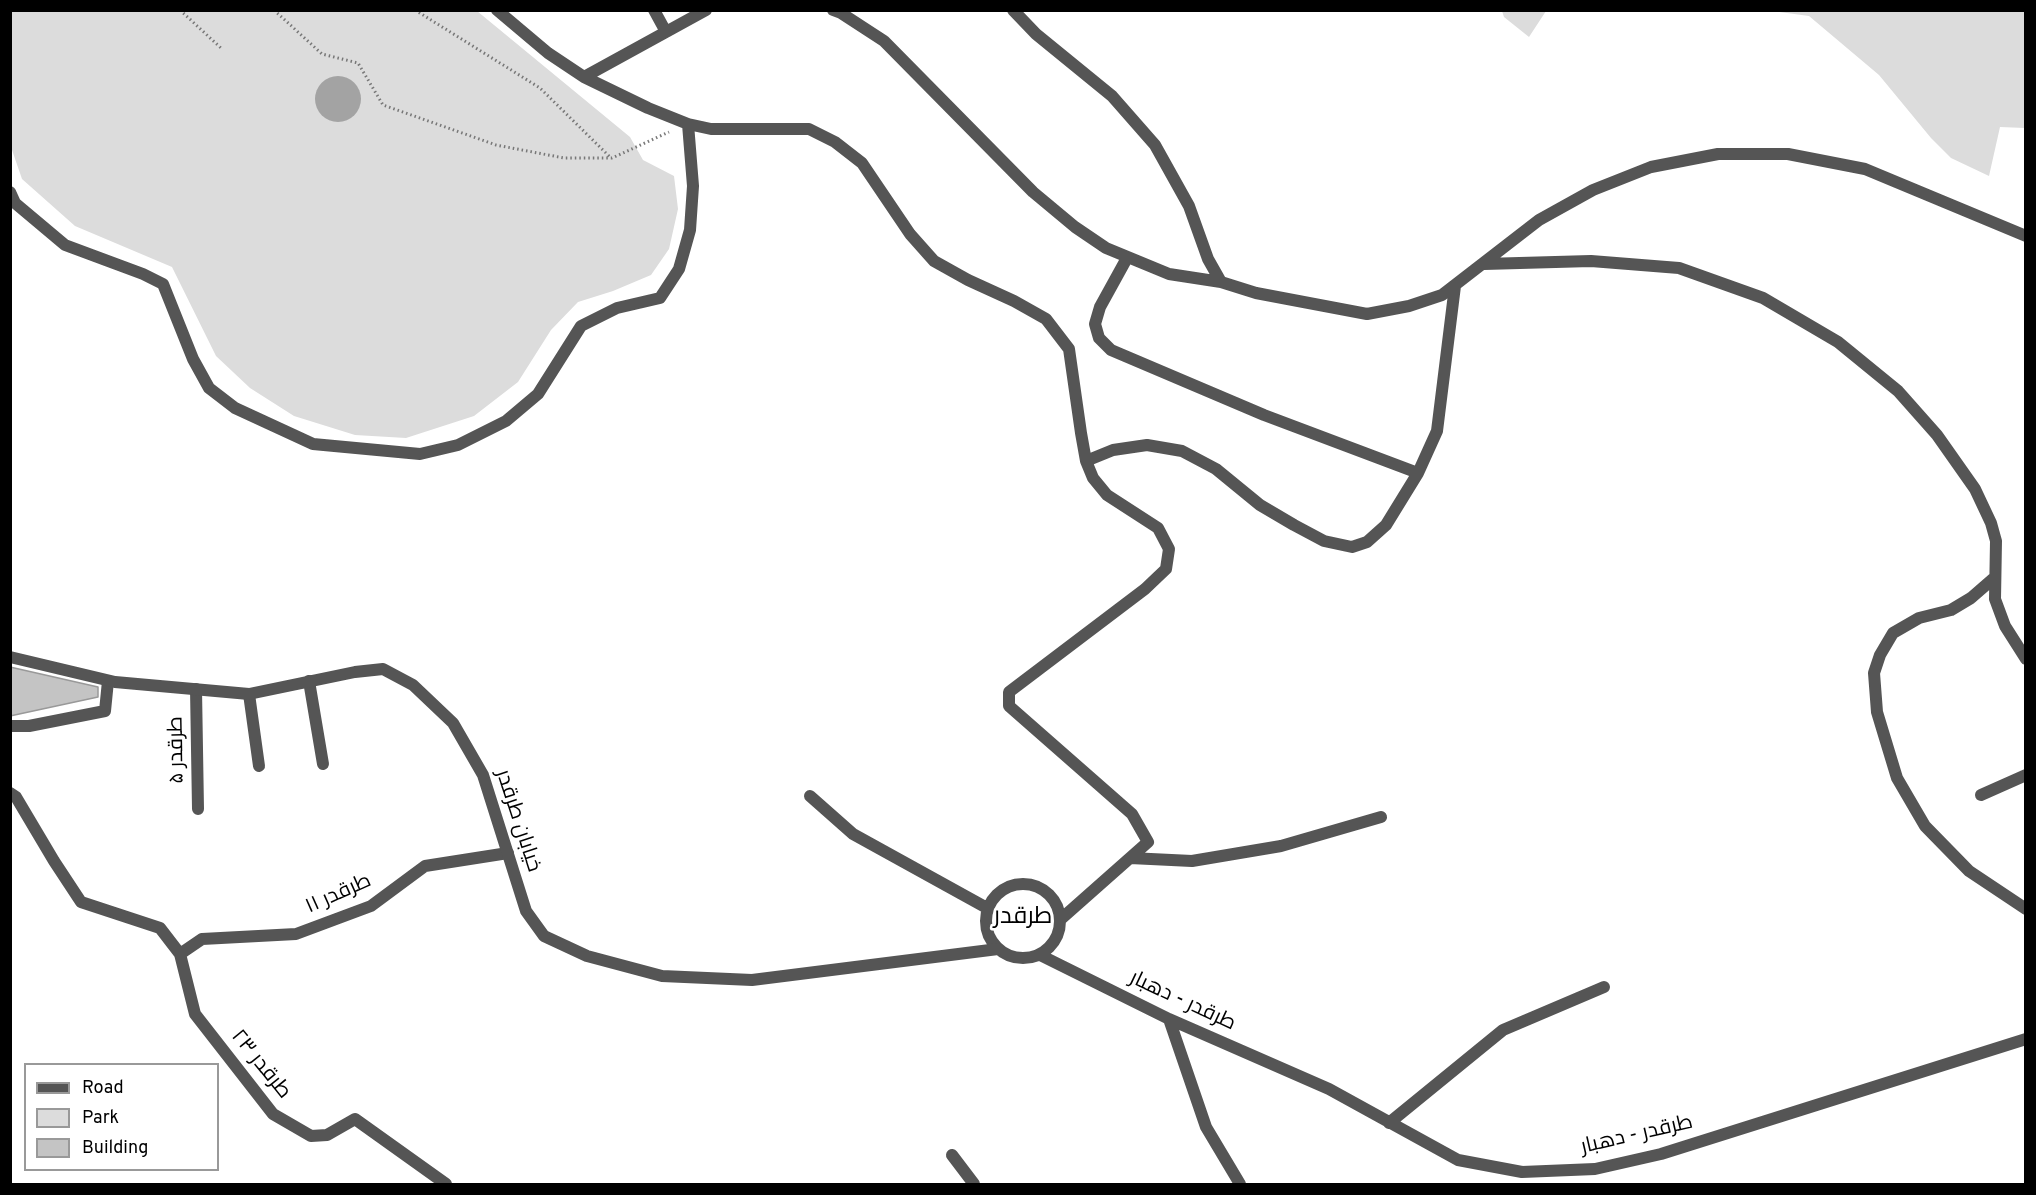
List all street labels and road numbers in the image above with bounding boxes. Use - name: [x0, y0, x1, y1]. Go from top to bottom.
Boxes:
- street label: طرقدر ۵: [165, 716, 191, 784]
- street label: خیابان طرقدر: [489, 767, 545, 875]
- street label: طرقدر ۱۱: [302, 869, 376, 921]
- street label: طرقدر - دهبار: [1125, 966, 1239, 1038]
- street label: طرقدر ۲۳: [225, 1025, 295, 1105]
- street label: طرقدر - دهبار: [1578, 1111, 1696, 1161]

